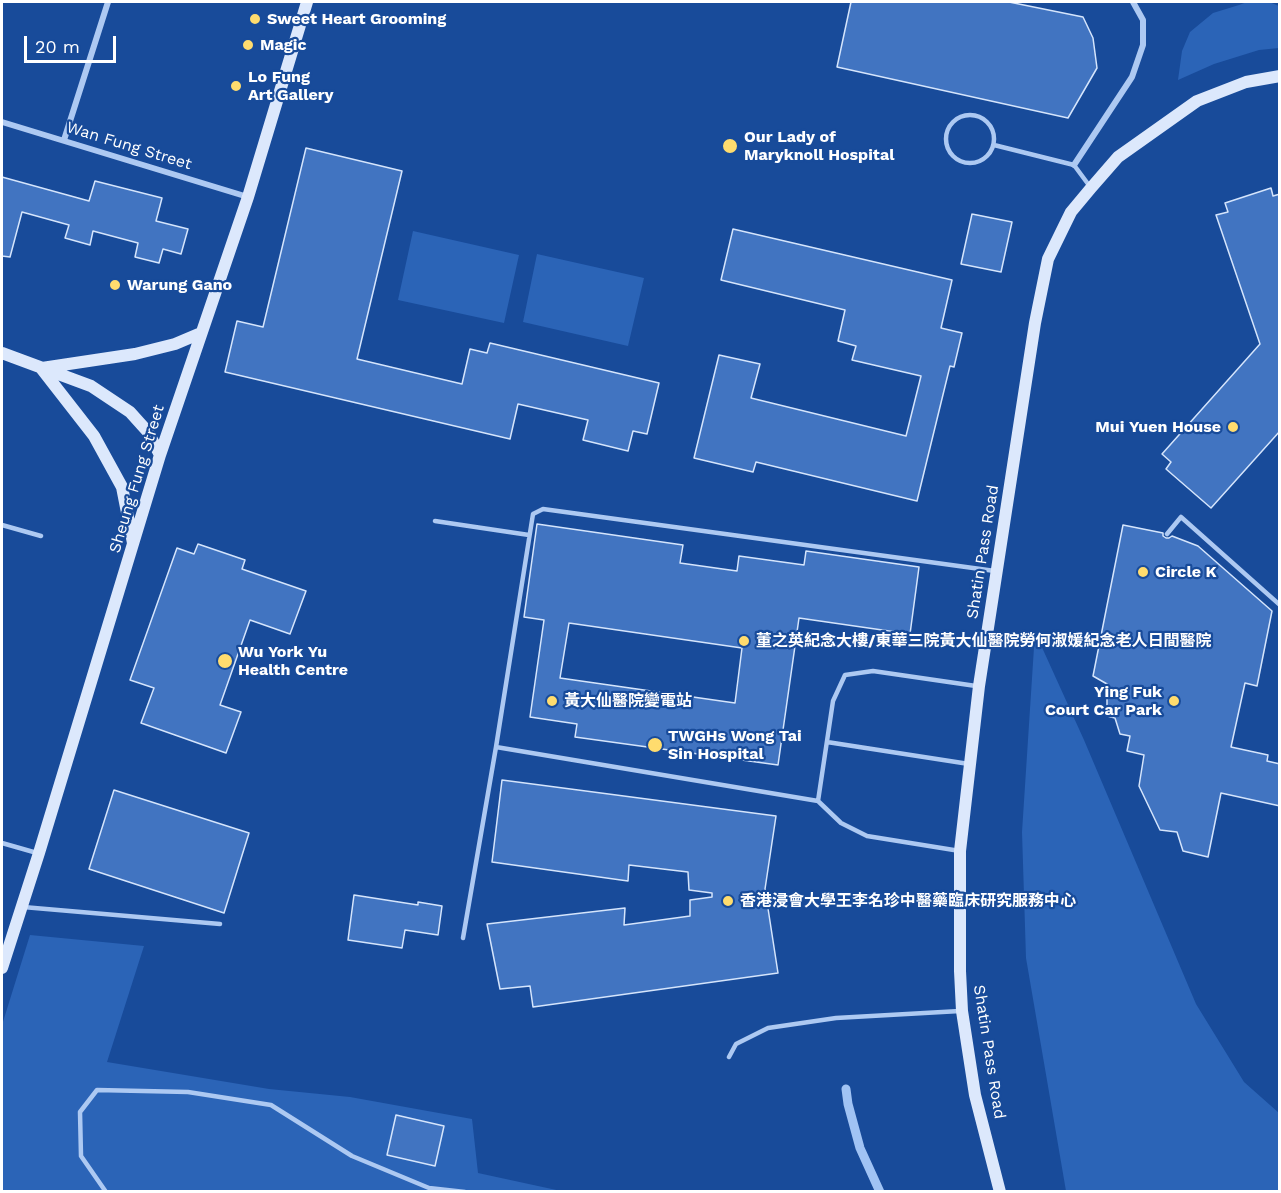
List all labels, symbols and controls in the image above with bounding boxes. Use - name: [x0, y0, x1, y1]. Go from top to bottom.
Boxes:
- place label: Sweet Heart Grooming: [267, 9, 446, 29]
- marker: Sweet Heart Grooming: [248, 12, 262, 26]
- scale bar: [27, 24, 118, 62]
- place label: Magic: [260, 35, 307, 55]
- text: 20 m: [35, 36, 80, 57]
- marker: Magic: [241, 38, 255, 52]
- place label: Lo Fung Art Gallery: [248, 67, 334, 105]
- marker: Lo Fung Art Gallery: [229, 79, 243, 93]
- street label: Wan Fung Street: [64, 118, 194, 174]
- place label: Our Lady of Maryknoll Hospital: [744, 127, 894, 165]
- marker: Our Lady of Maryknoll Hospital: [721, 137, 739, 155]
- place label: Warung Gano: [127, 275, 232, 295]
- marker: Warung Gano: [108, 278, 122, 292]
- street label: Sheung Fung Street: [105, 402, 169, 556]
- place label: Mui Yuen House: [1095, 417, 1221, 437]
- marker: Mui Yuen House: [1226, 420, 1240, 434]
- street label: Shatin Pass Road: [963, 484, 1003, 620]
- place label: Circle K: [1155, 562, 1217, 582]
- marker: Circle K: [1136, 565, 1150, 579]
- place label: 董之英紀念大樓/東華三院黃大仙醫院勞何淑媛紀念老人日間醫院: [756, 631, 1211, 651]
- marker: 董之英紀念大樓/東華三院黃大仙醫院勞何淑媛紀念老人日間醫院: [737, 634, 751, 648]
- place label: Wu York Yu Health Centre: [238, 642, 348, 680]
- marker: Wu York Yu Health Centre: [216, 652, 234, 670]
- place label: Ying Fuk Court Car Park: [1045, 682, 1162, 720]
- place label: 黃大仙醫院變電站: [564, 691, 692, 711]
- marker: 黃大仙醫院變電站: [545, 694, 559, 708]
- marker: Ying Fuk Court Car Park: [1167, 694, 1181, 708]
- place label: TWGHs Wong Tai Sin Hospital: [668, 726, 802, 764]
- marker: TWGHs Wong Tai Sin Hospital: [646, 736, 664, 754]
- place label: 香港浸會大學王李名珍中醫藥臨床研究服務中心: [740, 891, 1076, 911]
- marker: 香港浸會大學王李名珍中醫藥臨床研究服務中心: [721, 894, 735, 908]
- street label: Shatin Pass Road: [969, 984, 1009, 1120]

